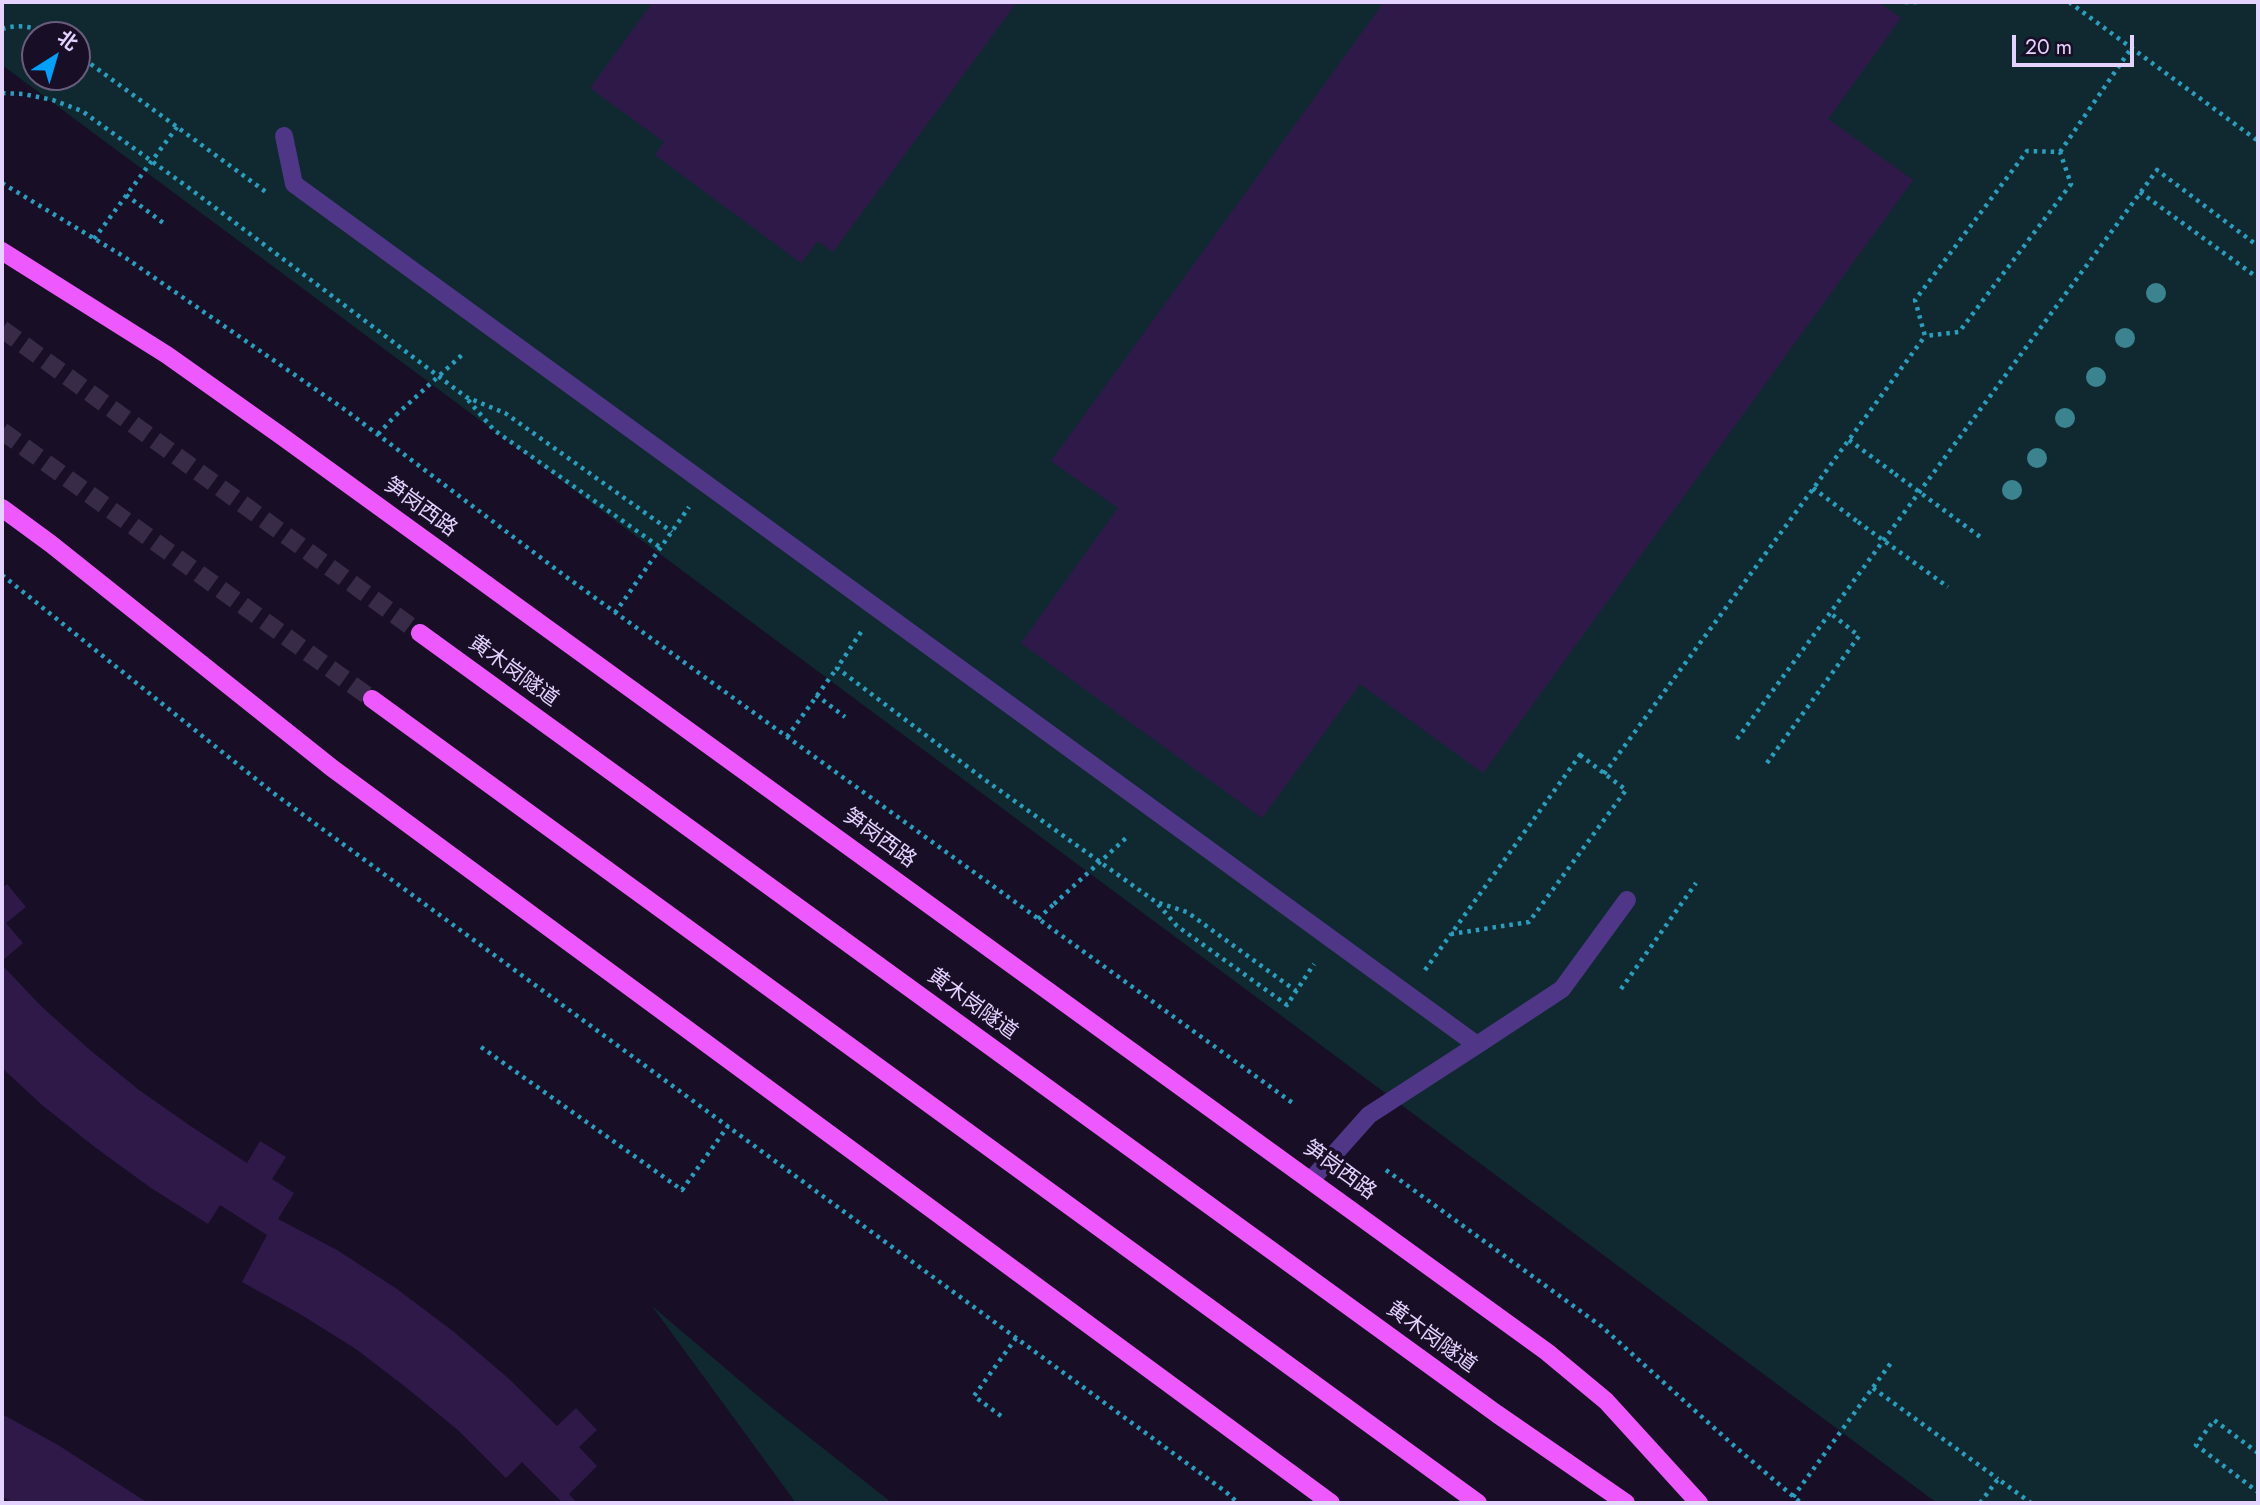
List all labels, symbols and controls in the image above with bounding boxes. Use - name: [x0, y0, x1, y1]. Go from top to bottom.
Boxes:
- north arrow: [21, 21, 91, 91]
- scale bar: [2015, 21, 2138, 65]
- text: 北: [52, 24, 83, 57]
- text: 20 m: [2025, 32, 2072, 62]
- street label: 笋岗西路: [379, 473, 461, 543]
- street label: 黄木岗隧道: [463, 631, 563, 713]
- street label: 笋岗西路: [838, 804, 920, 874]
- street label: 黄木岗隧道: [922, 964, 1022, 1046]
- street label: 笋岗西路: [1298, 1136, 1380, 1206]
- street label: 黄木岗隧道: [1381, 1297, 1481, 1379]

